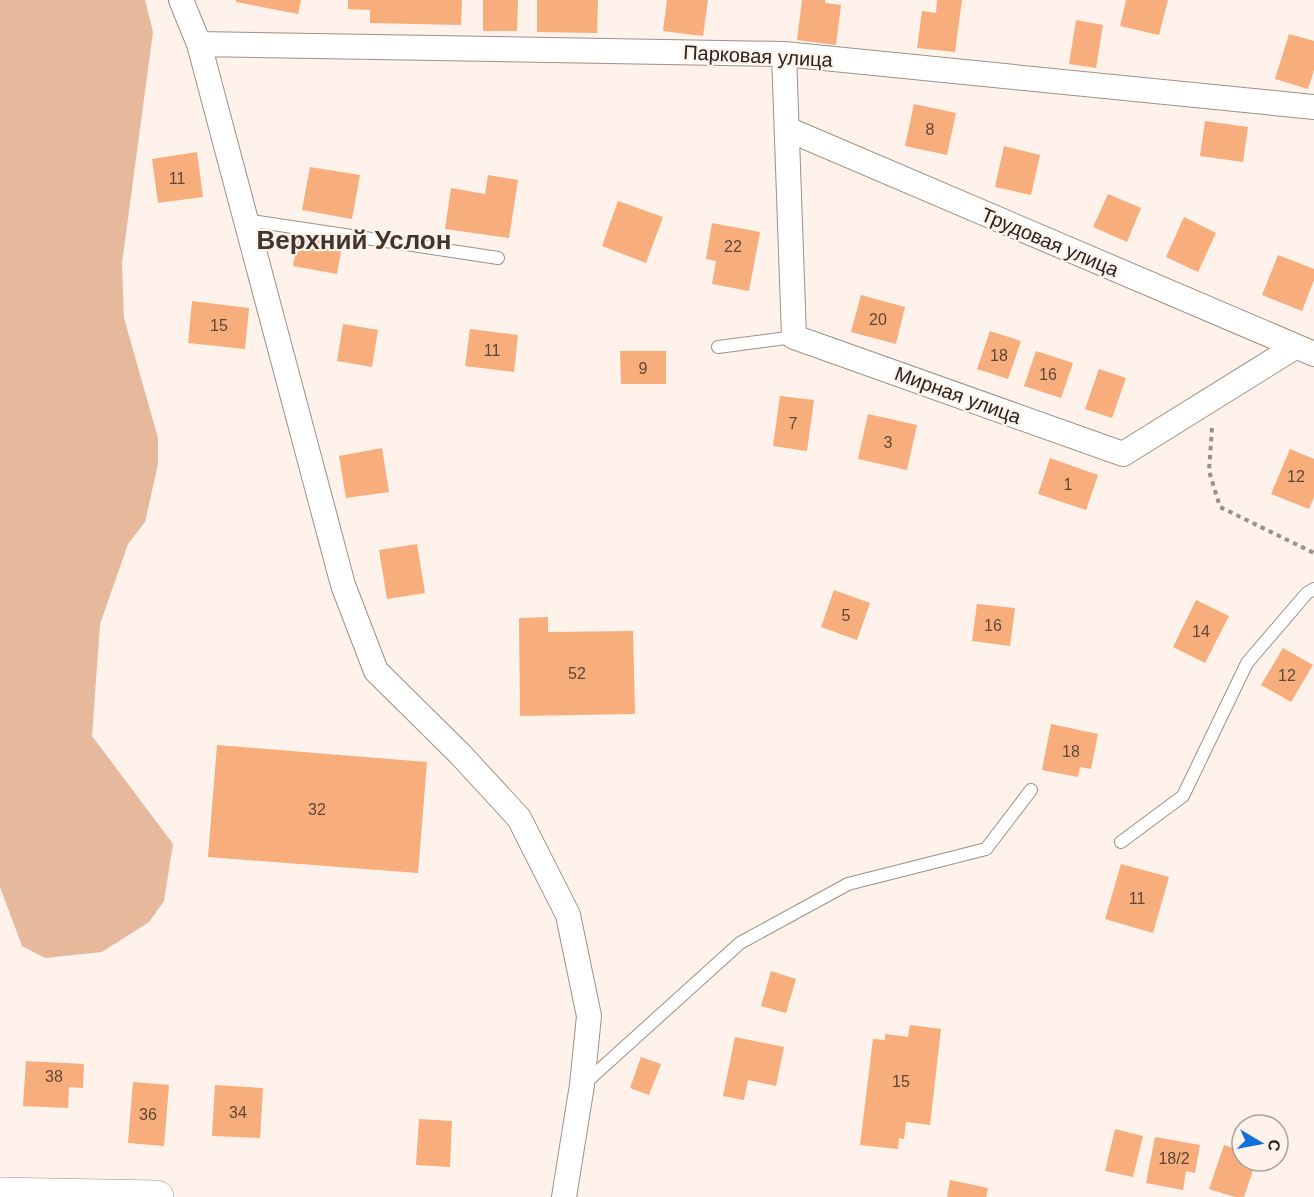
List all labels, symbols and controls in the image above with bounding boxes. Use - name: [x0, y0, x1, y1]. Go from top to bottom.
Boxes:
- street label: Парковая улица: [683, 41, 834, 71]
- house number: 8: [926, 121, 935, 138]
- house number: 11: [169, 170, 185, 187]
- street label: Трудовая улица: [978, 203, 1123, 281]
- district label: Верхний Услон: [257, 225, 451, 255]
- house number: 22: [724, 238, 742, 255]
- house number: 20: [869, 311, 887, 328]
- house number: 15: [210, 317, 228, 334]
- house number: 11: [484, 342, 500, 359]
- house number: 18: [990, 347, 1008, 364]
- house number: 9: [639, 360, 648, 377]
- street label: Мирная улица: [892, 362, 1025, 428]
- house number: 16: [1039, 366, 1057, 383]
- house number: 7: [789, 415, 798, 432]
- house number: 3: [884, 434, 893, 451]
- house number: 12: [1287, 468, 1305, 485]
- house number: 1: [1064, 476, 1073, 493]
- house number: 5: [842, 607, 851, 624]
- house number: 16: [984, 617, 1002, 634]
- house number: 14: [1192, 623, 1210, 640]
- house number: 52: [568, 665, 586, 682]
- house number: 12: [1278, 667, 1296, 684]
- house number: 18: [1062, 743, 1080, 760]
- house number: 32: [308, 801, 326, 818]
- house number: 11: [1129, 890, 1145, 907]
- house number: 38: [45, 1068, 63, 1085]
- house number: 15: [892, 1073, 910, 1090]
- house number: 34: [229, 1104, 247, 1121]
- house number: 36: [139, 1106, 157, 1123]
- north arrow: [1230, 1113, 1290, 1173]
- text: С: [1265, 1138, 1284, 1153]
- house number: 18/2: [1158, 1150, 1190, 1167]

